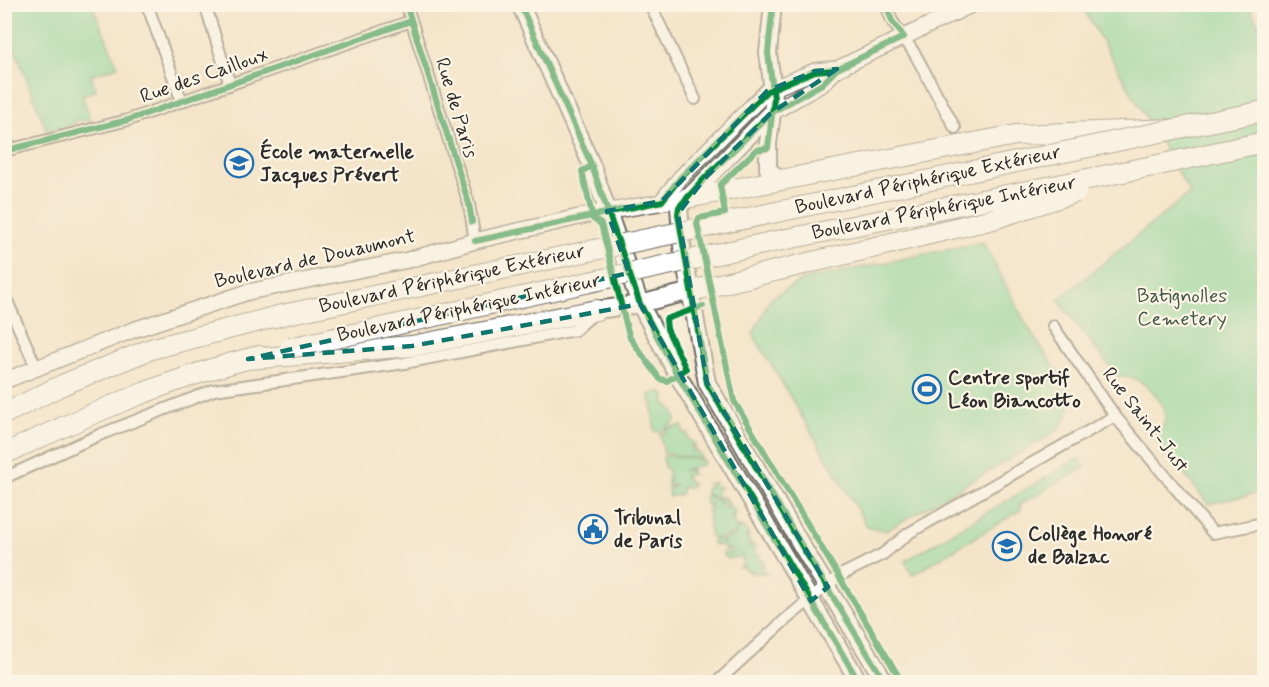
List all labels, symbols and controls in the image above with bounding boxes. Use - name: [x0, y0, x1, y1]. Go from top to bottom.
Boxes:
- street label: Rue des Cailloux: [137, 42, 271, 110]
- street label: Rue de Paris: [428, 55, 484, 162]
- place label: École maternelle Jacques Prévert: [260, 138, 415, 189]
- street label: Boulevard Périphérique Extérieur: [792, 139, 1064, 221]
- school or university icon: École maternelle Jacques Prévert: [223, 147, 255, 179]
- street label: Boulevard Périphérique Intérieur: [809, 169, 1079, 247]
- street label: Boulevard de Douaumont: [212, 223, 418, 295]
- street label: Boulevard Périphérique Extérieur: [316, 238, 588, 320]
- street label: Boulevard Périphérique Intérieur: [335, 267, 603, 349]
- park label: Batignolles Cemetery: [1137, 283, 1227, 333]
- street label: Rue Saint-Just: [1095, 362, 1195, 478]
- place label: Centre sportif Léon Biancotto: [948, 365, 1081, 415]
- sports icon: Centre sportif Léon Biancotto: [911, 373, 943, 405]
- place label: Tribunal de Paris: [614, 505, 683, 555]
- public building icon: Tribunal de Paris: [577, 513, 609, 545]
- place label: Collège Honoré de Balzac: [1028, 521, 1152, 571]
- school or university icon: Collège Honoré de Balzac: [991, 530, 1023, 562]

